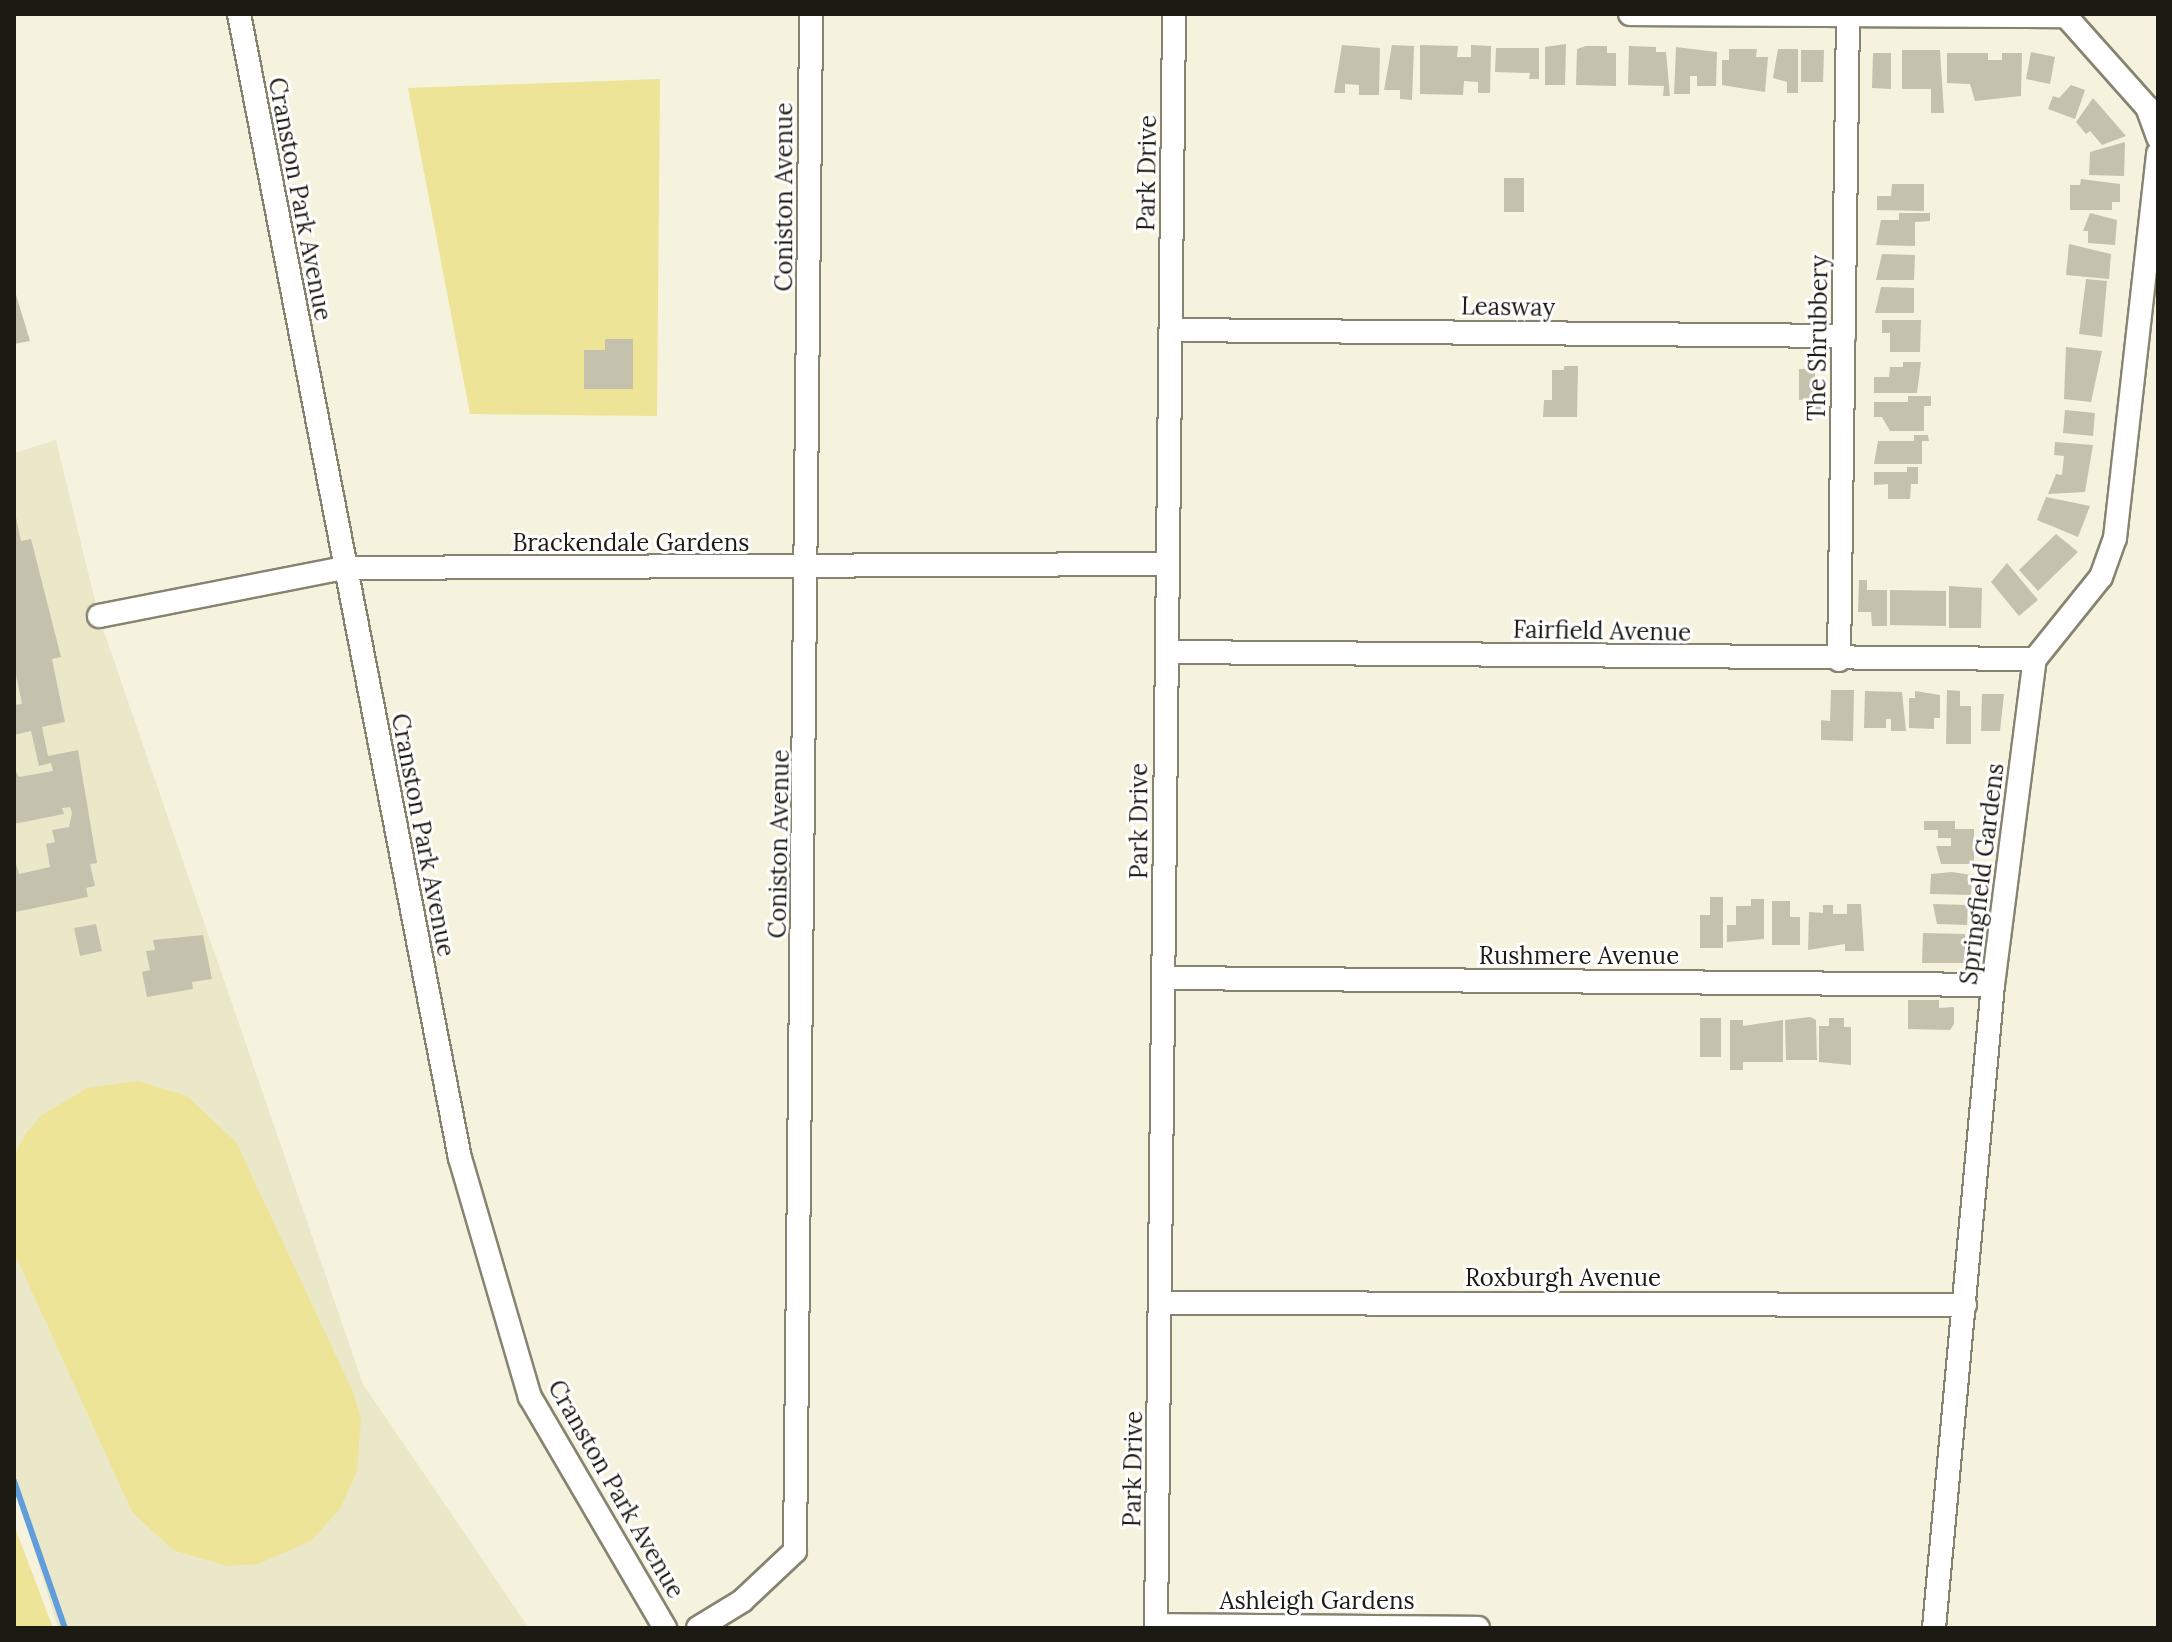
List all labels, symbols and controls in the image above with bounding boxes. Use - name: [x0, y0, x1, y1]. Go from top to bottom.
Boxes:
- street label: Cranston Park Avenue: [262, 75, 338, 323]
- street label: Coniston Avenue: [770, 103, 798, 291]
- street label: Park Drive: [1132, 115, 1162, 231]
- street label: The Shrubbery: [1802, 255, 1834, 421]
- street label: Leasway: [1461, 292, 1555, 322]
- street label: Brackendale Gardens: [513, 529, 749, 557]
- street label: Fairfield Avenue: [1513, 615, 1691, 647]
- street label: Cranston Park Avenue: [385, 711, 461, 959]
- street label: Coniston Avenue: [763, 749, 795, 939]
- street label: Springfield Gardens: [1954, 762, 2010, 986]
- street label: Park Drive: [1125, 763, 1153, 879]
- street label: Rushmere Avenue: [1479, 942, 1679, 970]
- street label: Roxburgh Avenue: [1465, 1264, 1661, 1292]
- street label: Cranston Park Avenue: [542, 1375, 690, 1603]
- street label: Park Drive: [1118, 1411, 1148, 1527]
- street label: Ashleigh Gardens: [1219, 1587, 1415, 1615]

